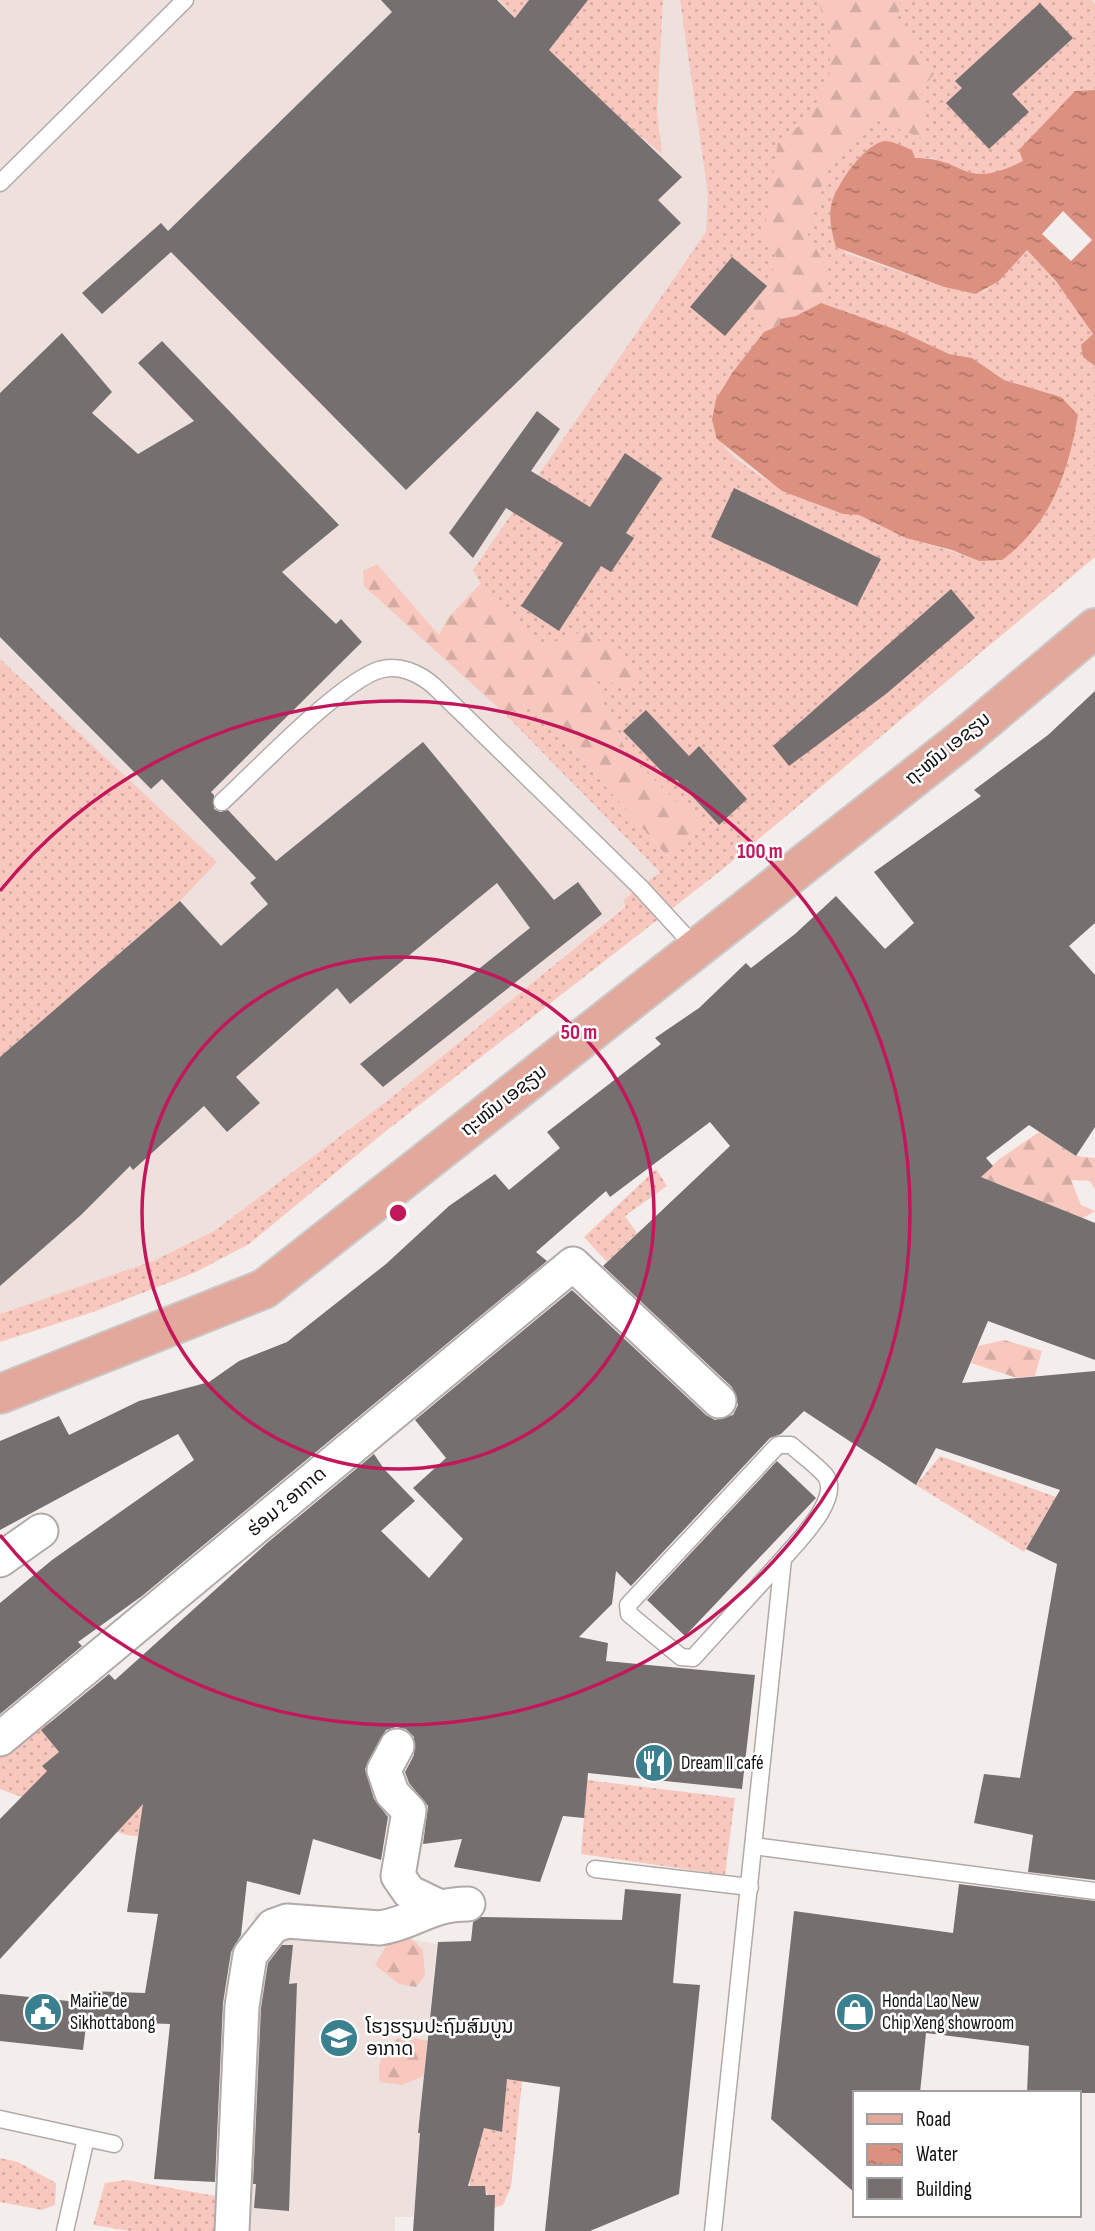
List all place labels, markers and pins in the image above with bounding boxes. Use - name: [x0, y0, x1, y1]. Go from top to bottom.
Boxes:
- centre of rings: [386, 1201, 410, 1225]
- restaurant icon: Dream II café: [633, 1742, 675, 1784]
- place label: Dream II café: [681, 1752, 764, 1775]
- place label: Mairie de Sikhottabong: [70, 1990, 156, 2035]
- place label: Honda Lao New Chip Xeng showroom: [882, 1990, 1014, 2035]
- public building icon: Mairie de Sikhottabong: [22, 1991, 64, 2033]
- shop icon: Honda Lao New Chip Xeng showroom: [834, 1991, 876, 2033]
- place label: ໂຮງຮຽນປະຖົມສົມບູນ ອາກາດ: [365, 2016, 514, 2061]
- school or university icon: ໂຮງຮຽນປະຖົມສົມບູນ ອາກາດ: [318, 2017, 360, 2059]

